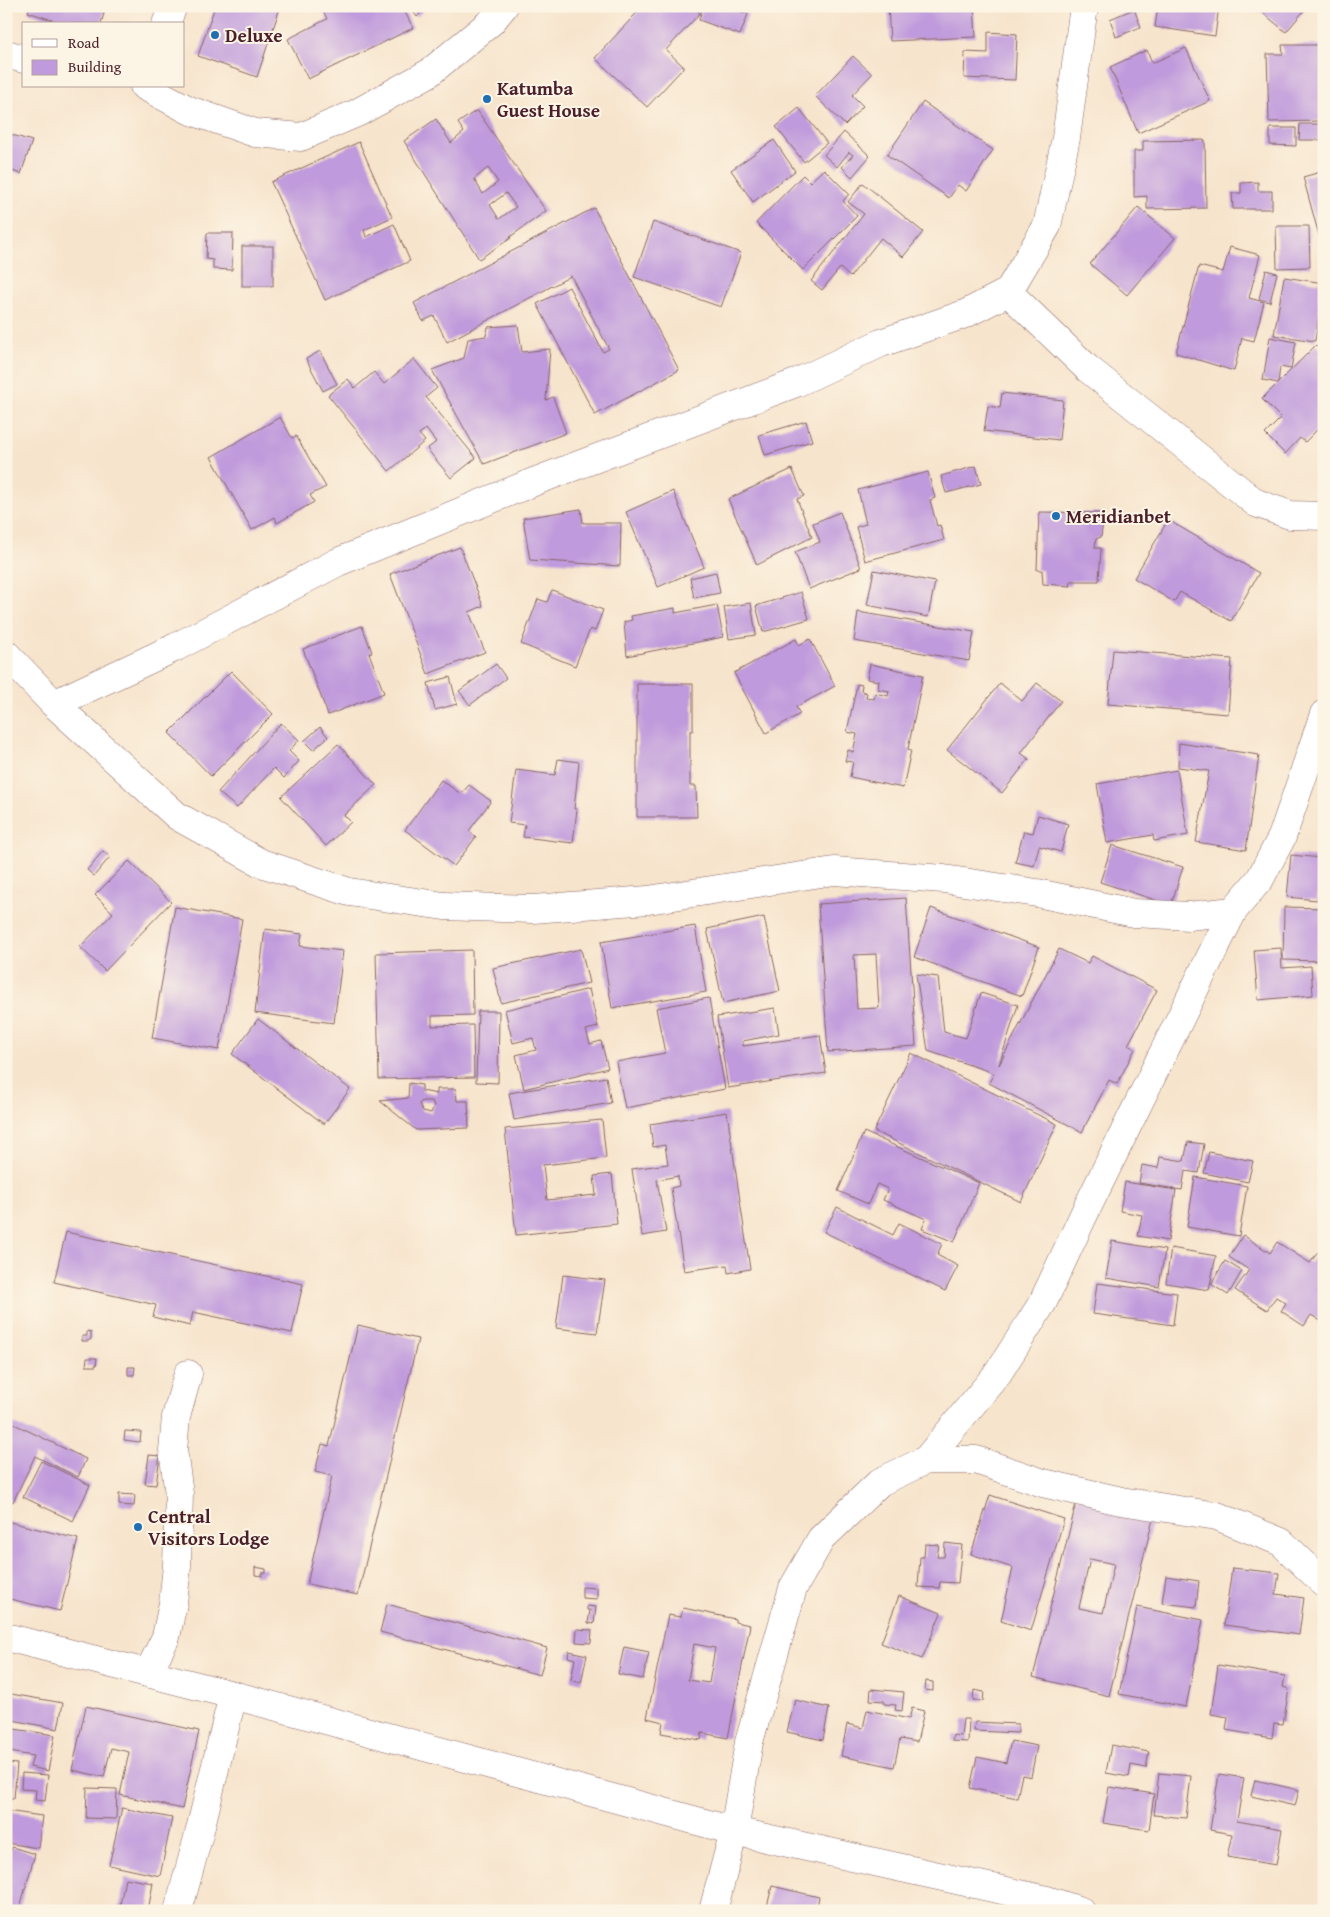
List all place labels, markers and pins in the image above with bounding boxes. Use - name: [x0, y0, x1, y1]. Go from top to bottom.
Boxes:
- place label: Deluxe: [225, 21, 283, 49]
- marker: Deluxe: [209, 29, 221, 41]
- place label: Katumba Guest House: [497, 74, 600, 124]
- marker: Katumba Guest House: [481, 93, 493, 105]
- place label: Meridianbet: [1066, 502, 1172, 530]
- marker: Meridianbet: [1050, 510, 1062, 522]
- place label: Central Visitors Lodge: [148, 1502, 269, 1552]
- marker: Central Visitors Lodge: [132, 1521, 144, 1533]

